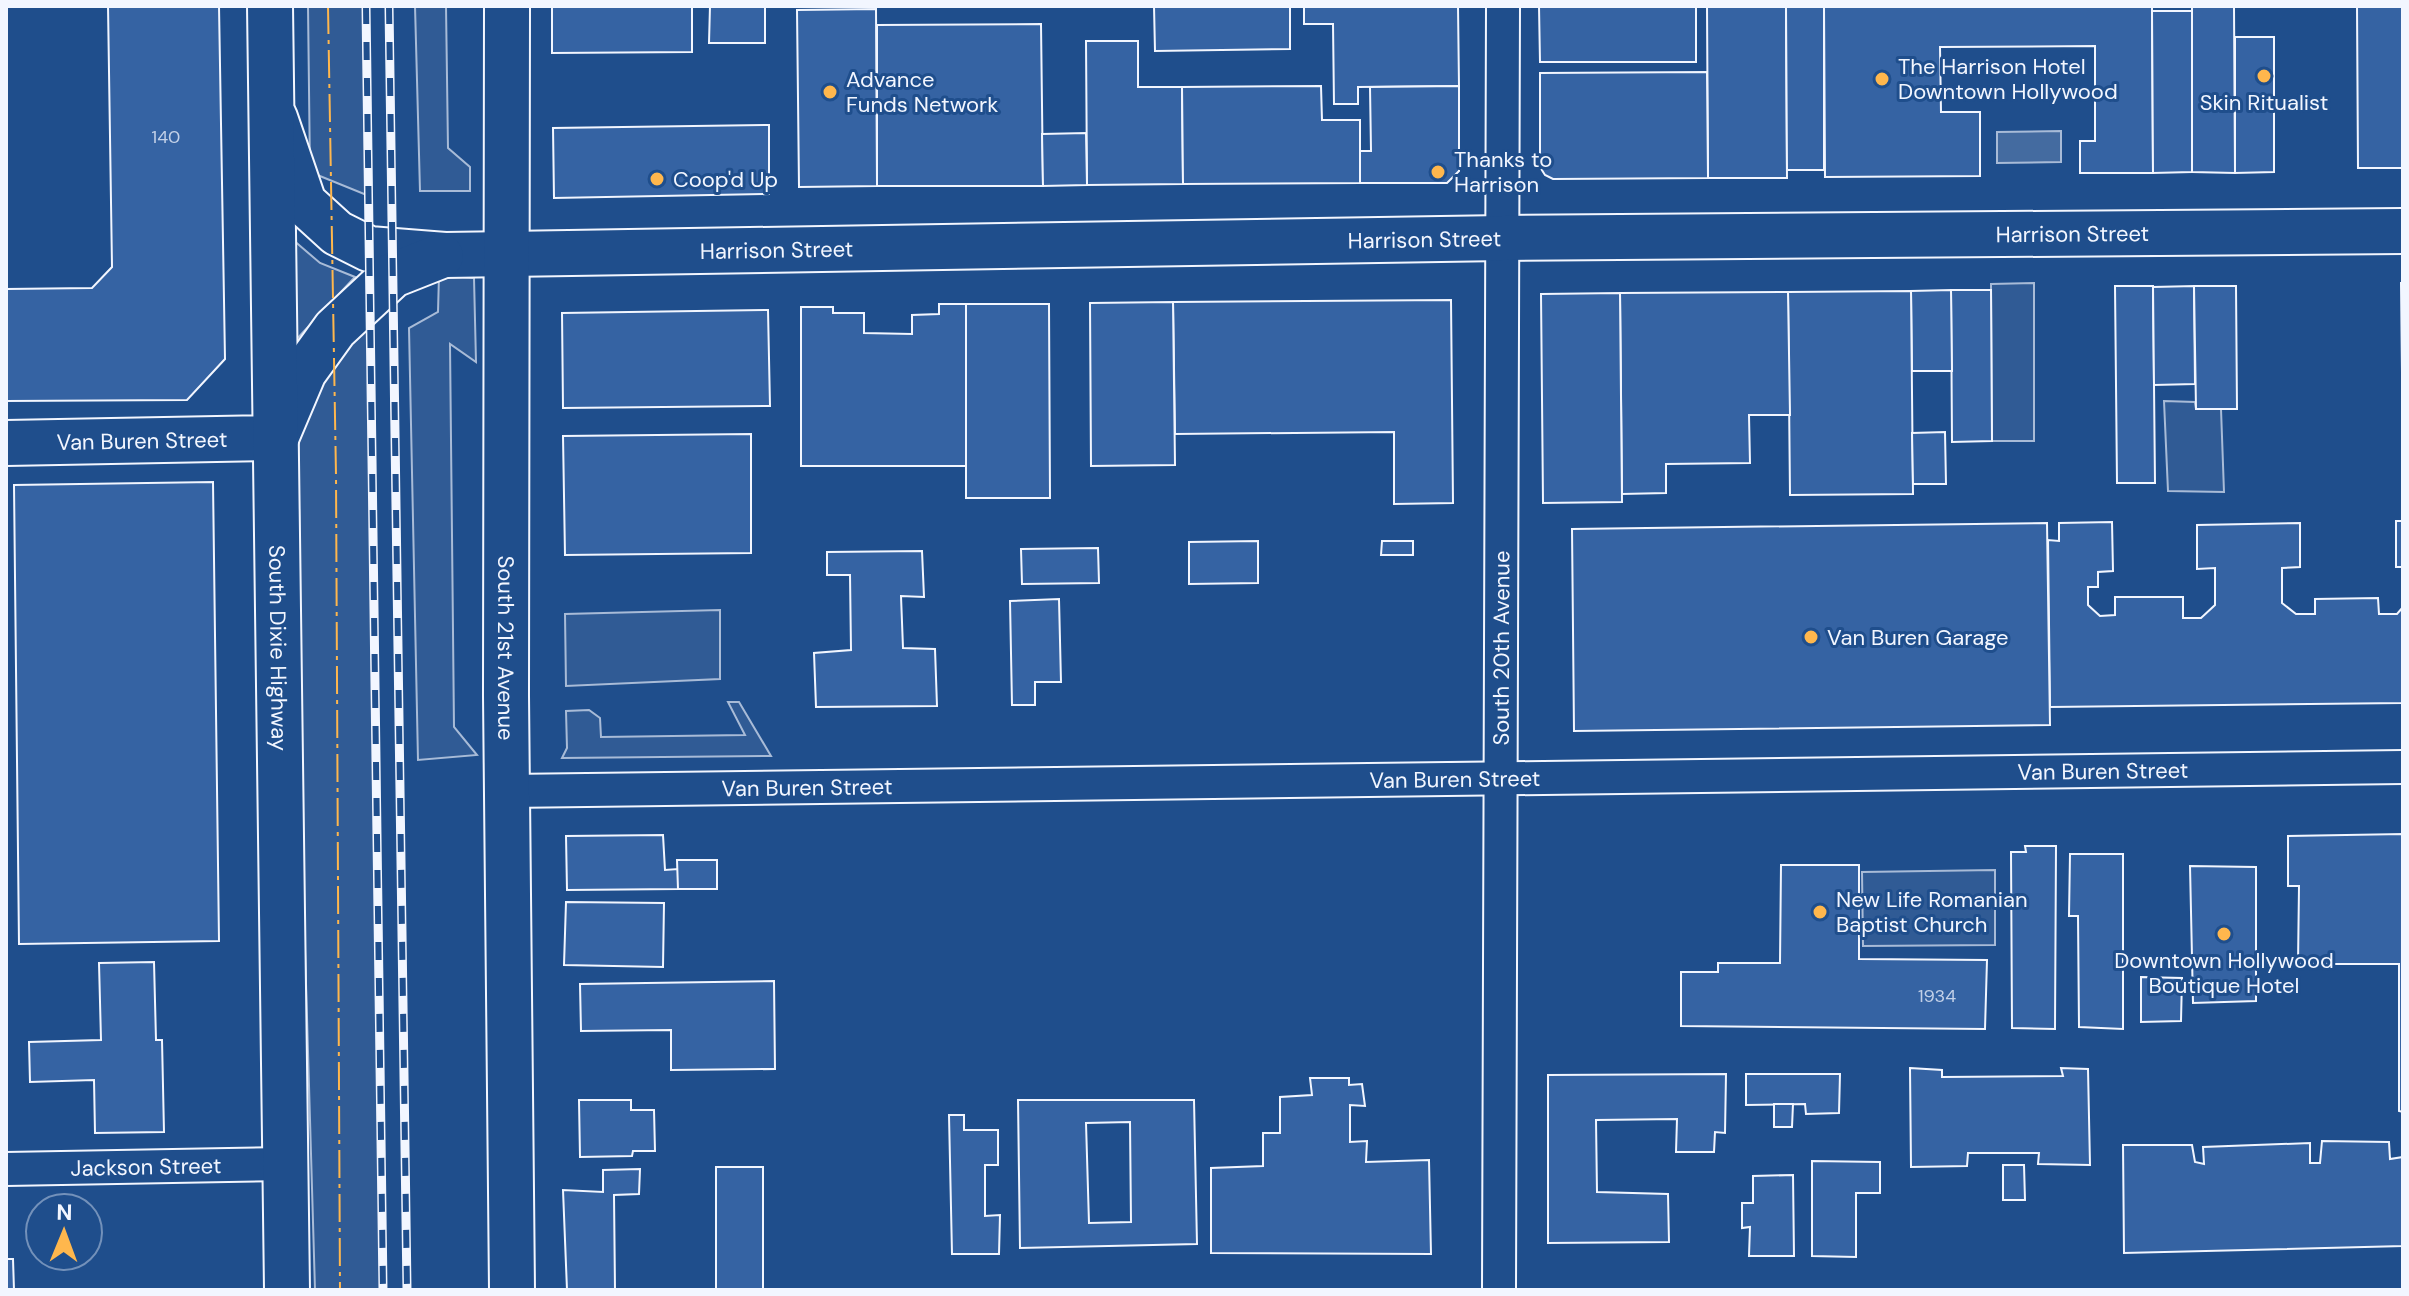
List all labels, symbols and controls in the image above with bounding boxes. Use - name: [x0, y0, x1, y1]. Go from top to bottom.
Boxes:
- place label: The Harrison Hotel Downtown Hollywood: [1898, 52, 2118, 106]
- place label: Advance Funds Network: [846, 65, 998, 119]
- marker: Skin Ritualist: [2255, 67, 2273, 85]
- marker: The Harrison Hotel Downtown Hollywood: [1873, 70, 1891, 88]
- marker: Advance Funds Network: [821, 83, 839, 101]
- place label: Skin Ritualist: [2200, 88, 2328, 117]
- house number: 140: [152, 125, 180, 149]
- place label: Thanks to Harrison: [1454, 145, 1552, 199]
- marker: Thanks to Harrison: [1429, 163, 1447, 181]
- place label: Coop'd Up: [673, 165, 778, 194]
- marker: Coop'd Up: [648, 170, 666, 188]
- street label: Harrison Street: [1996, 219, 2149, 249]
- street label: Harrison Street: [1347, 224, 1501, 255]
- street label: Harrison Street: [700, 234, 854, 266]
- street label: Van Buren Street: [56, 425, 228, 457]
- street label: South Dixie Highway: [262, 545, 294, 751]
- street label: South 20th Avenue: [1487, 550, 1516, 746]
- street label: South 21st Avenue: [491, 555, 520, 741]
- place label: Van Buren Garage: [1827, 623, 2009, 652]
- marker: Van Buren Garage: [1802, 628, 1820, 646]
- street label: Van Buren Street: [2017, 756, 2189, 787]
- street label: Van Buren Street: [1369, 764, 1541, 795]
- street label: Van Buren Street: [721, 772, 893, 803]
- place label: New Life Romanian Baptist Church: [1836, 885, 2028, 939]
- marker: New Life Romanian Baptist Church: [1811, 903, 1829, 921]
- marker: Downtown Hollywood Boutique Hotel: [2215, 925, 2233, 943]
- place label: Downtown Hollywood Boutique Hotel: [2114, 946, 2334, 1000]
- house number: 1934: [1918, 984, 1956, 1008]
- street label: Jackson Street: [70, 1151, 222, 1183]
- north arrow: [24, 1192, 104, 1272]
- text: N: [56, 1198, 73, 1227]

